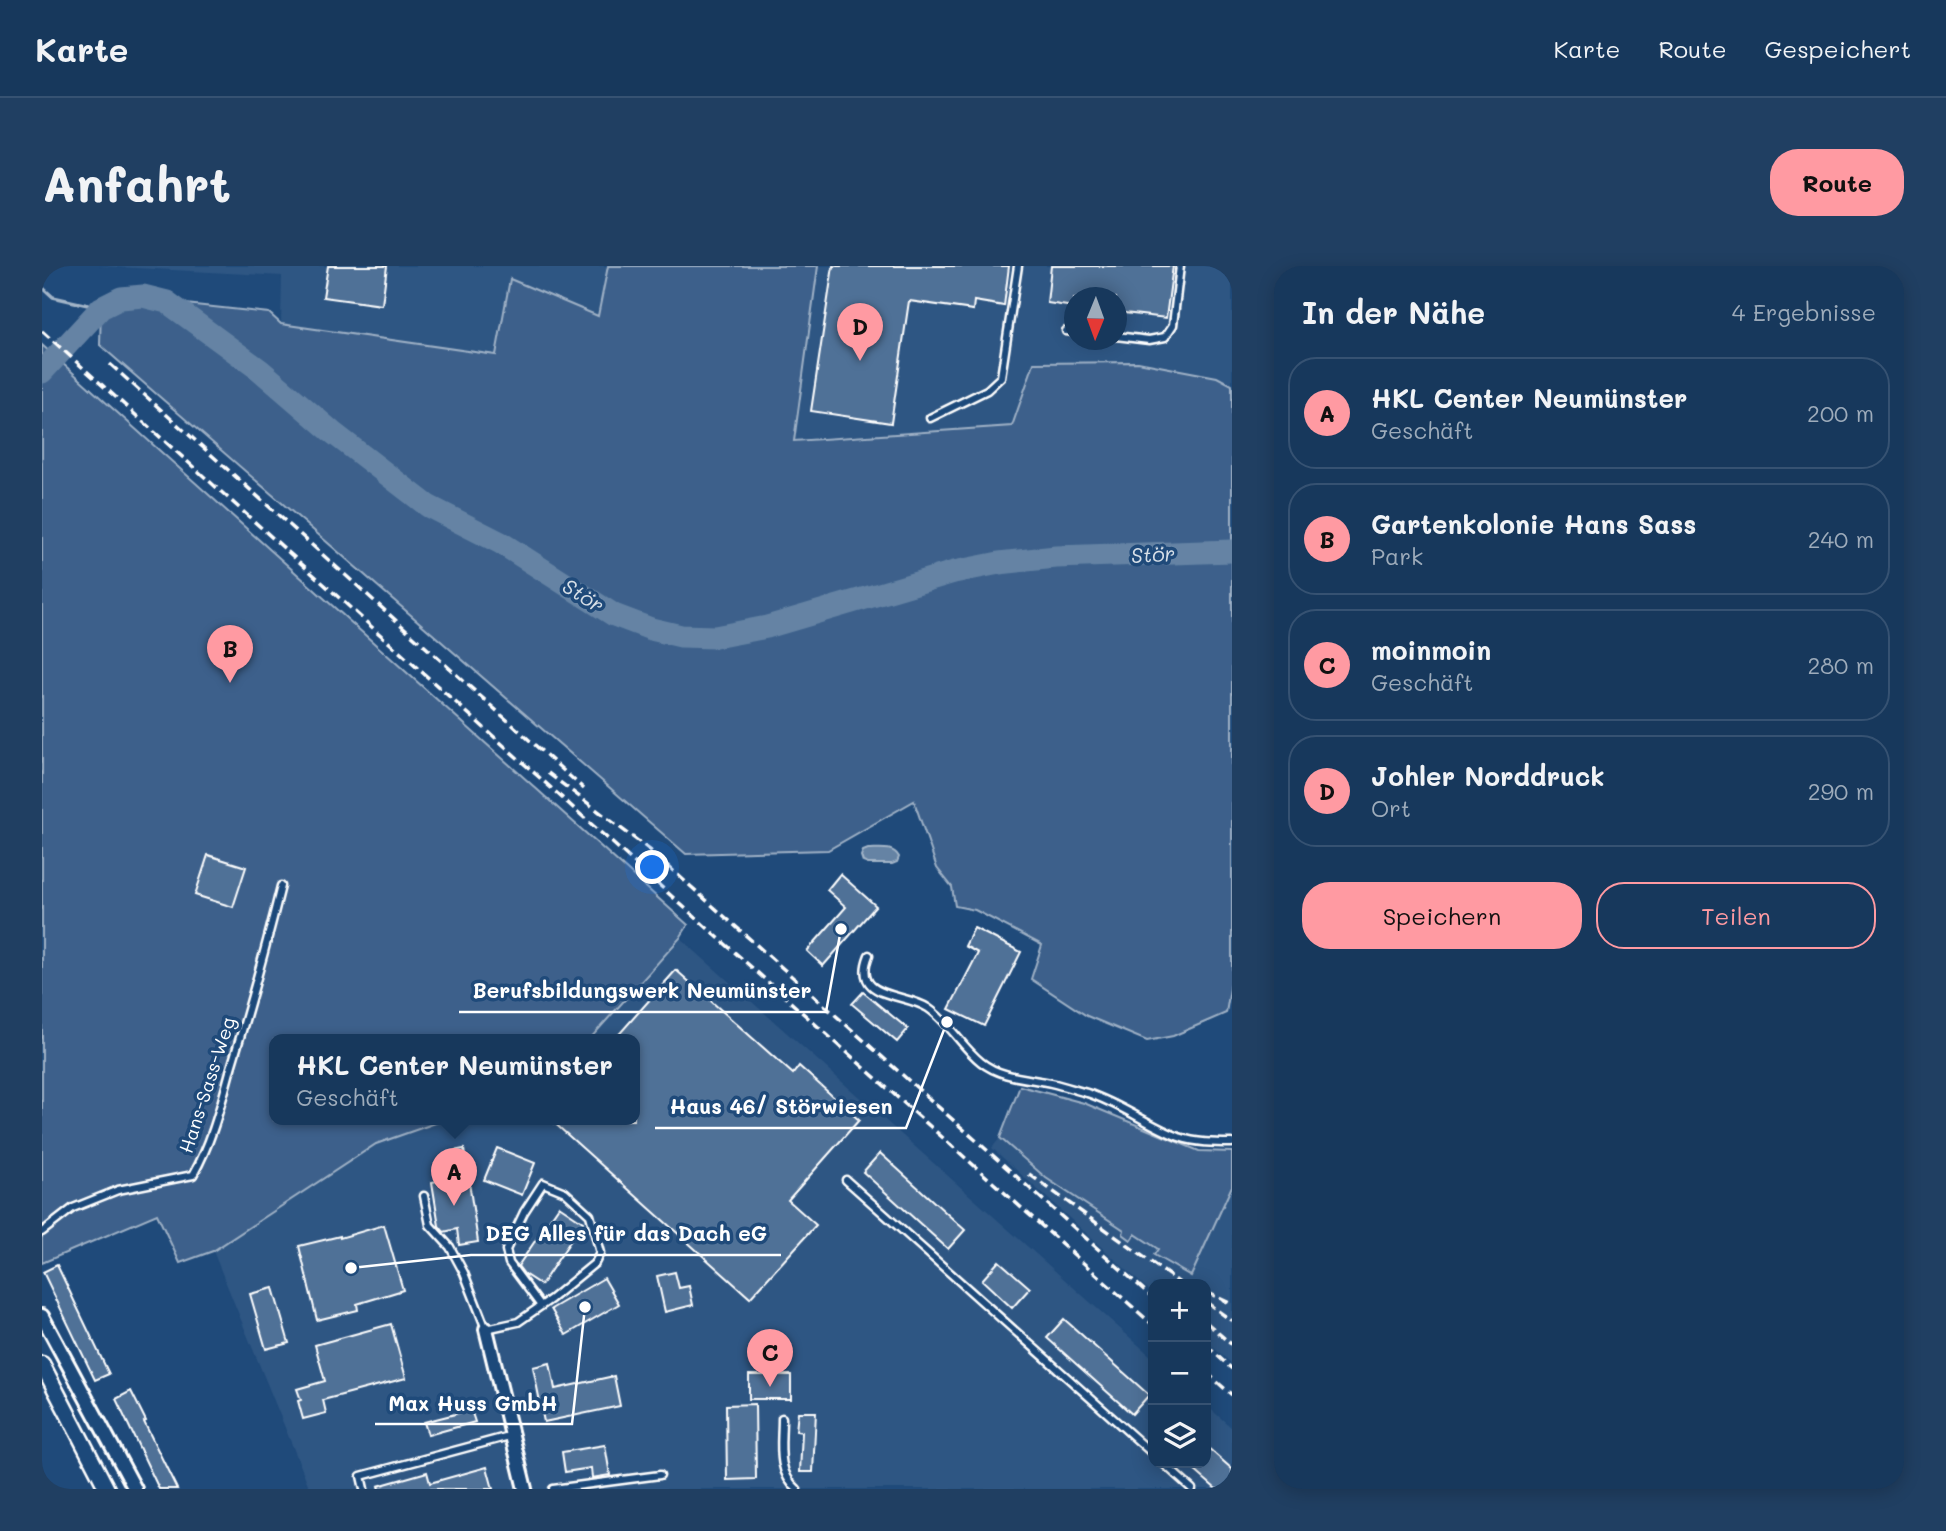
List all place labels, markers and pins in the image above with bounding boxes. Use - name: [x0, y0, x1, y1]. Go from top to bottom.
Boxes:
- pin: D: [837, 303, 883, 361]
- pin: B: [207, 625, 253, 683]
- callout: Berufsbildungswerk Neumünster: [459, 970, 826, 1012]
- callout: Haus 46/ Störwiesen: [655, 1086, 906, 1128]
- pin: A: [431, 1148, 477, 1206]
- callout: DEG Alles für das Dach eG: [471, 1213, 781, 1255]
- pin: C: [747, 1329, 793, 1387]
- callout: Max Huss GmbH: [375, 1382, 572, 1424]

